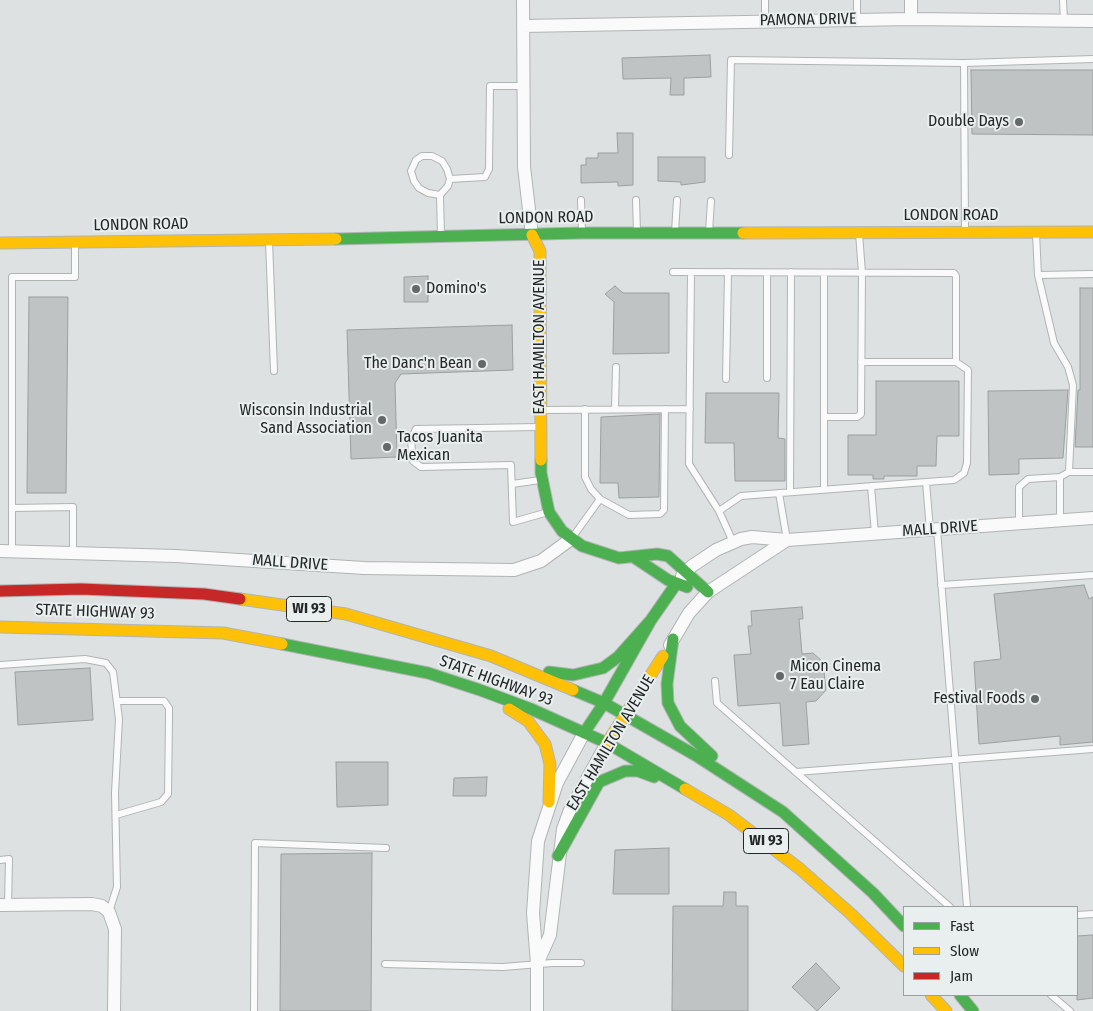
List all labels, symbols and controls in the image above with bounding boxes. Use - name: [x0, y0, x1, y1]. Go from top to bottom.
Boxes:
- street label: PAMONA DRIVE: [759, 10, 857, 30]
- place label: Double Days: [928, 112, 1009, 132]
- marker: Double Days: [1013, 116, 1025, 128]
- street label: LONDON ROAD: [903, 206, 999, 226]
- street label: LONDON ROAD: [498, 208, 594, 228]
- street label: LONDON ROAD: [93, 215, 189, 235]
- street label: EAST HAMILTON AVENUE: [530, 260, 550, 414]
- place label: Domino's: [426, 279, 487, 299]
- marker: Domino's: [410, 283, 422, 295]
- place label: The Danc'n Bean: [364, 354, 472, 374]
- marker: The Danc'n Bean: [476, 358, 488, 370]
- place label: Wisconsin Industrial Sand Association: [240, 401, 372, 439]
- marker: Wisconsin Industrial Sand Association: [376, 414, 388, 426]
- place label: Tacos Juanita Mexican: [397, 428, 483, 466]
- marker: Tacos Juanita Mexican: [381, 441, 393, 453]
- street label: MALL DRIVE: [902, 517, 978, 541]
- street label: MALL DRIVE: [252, 551, 328, 575]
- road number: WI 93: [286, 596, 332, 622]
- street label: STATE HIGHWAY 93: [35, 600, 155, 624]
- street label: STATE HIGHWAY 93: [437, 652, 555, 710]
- place label: Micon Cinema 7 Eau Claire: [790, 657, 881, 695]
- marker: Micon Cinema 7 Eau Claire: [774, 670, 786, 682]
- street label: EAST HAMILTON AVENUE: [563, 672, 659, 814]
- place label: Festival Foods: [933, 689, 1025, 709]
- marker: Festival Foods: [1029, 693, 1041, 705]
- road number: WI 93: [744, 828, 788, 854]
- legend: [903, 906, 1078, 996]
- text: Fast: [950, 917, 974, 935]
- text: Slow: [950, 942, 979, 960]
- text: Jam: [950, 967, 973, 985]

